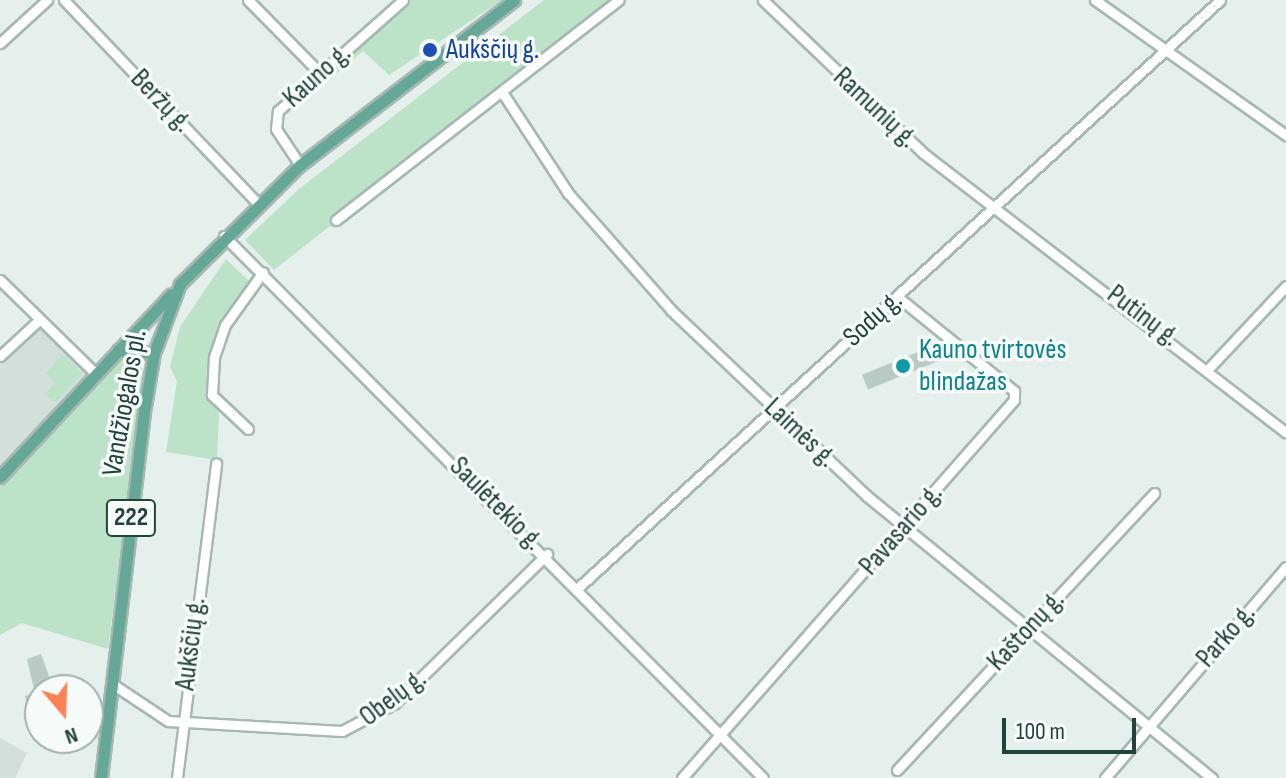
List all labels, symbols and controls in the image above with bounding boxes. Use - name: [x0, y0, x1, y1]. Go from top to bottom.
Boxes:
- place label: Aukščių g.: [446, 33, 539, 67]
- street label: Kauno g.: [276, 37, 358, 115]
- marker: Aukščių g.: [421, 41, 439, 59]
- street label: Ramunių g.: [826, 61, 924, 155]
- street label: Beržų g.: [123, 63, 199, 139]
- street label: Putinų g.: [1100, 278, 1186, 354]
- street label: Sodų g.: [837, 284, 909, 354]
- street label: Vandžiogalos pl.: [96, 327, 154, 479]
- place label: Kauno tvirtovės blindažas: [919, 333, 1067, 399]
- marker: Kauno tvirtovės blindažas: [894, 357, 912, 375]
- street label: Laimės g.: [757, 391, 843, 475]
- street label: Saulėtekio g.: [442, 450, 550, 558]
- street label: Pavasario g.: [852, 478, 950, 582]
- road number: 222: [105, 496, 157, 540]
- street label: Kaštonų g.: [980, 584, 1072, 678]
- street label: Aukščių g.: [169, 596, 213, 692]
- street label: Parko g.: [1189, 597, 1263, 675]
- street label: Obelų g.: [353, 662, 433, 734]
- north arrow: [24, 674, 104, 754]
- scale bar: [1006, 702, 1140, 752]
- text: 100 m: [1016, 717, 1065, 746]
- text: N: [61, 721, 81, 750]

